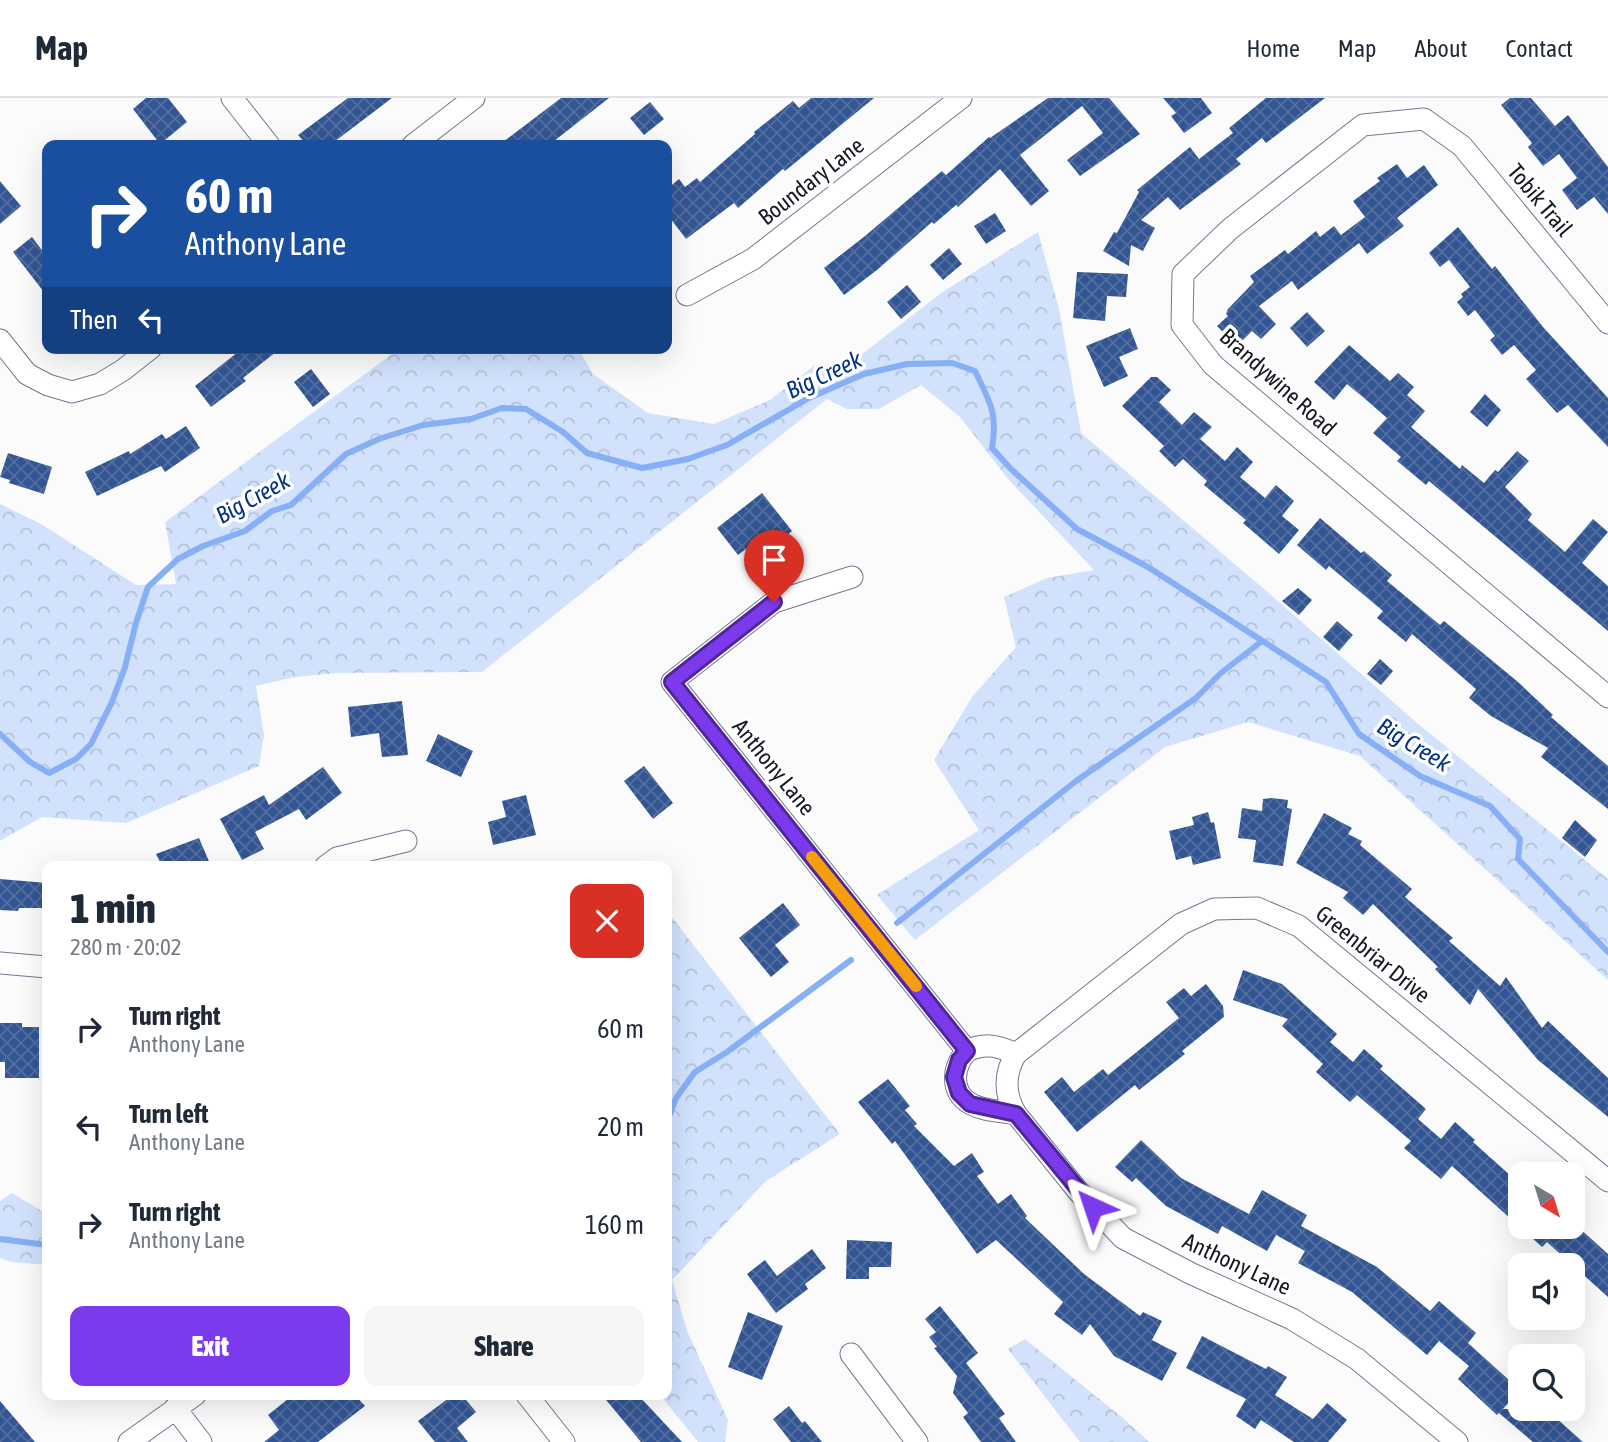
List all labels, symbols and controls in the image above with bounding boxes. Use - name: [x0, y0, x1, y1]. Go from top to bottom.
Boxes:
- text: Map: [35, 29, 88, 67]
- text: Home: [1246, 35, 1300, 62]
- text: Map: [1338, 35, 1376, 62]
- text: About: [1414, 35, 1467, 62]
- text: Contact: [1505, 35, 1573, 62]
- street label: Boundary Lane: [753, 132, 869, 230]
- street label: Tobik Trail: [1502, 159, 1578, 241]
- text: 60 m: [185, 167, 273, 223]
- icon: right: [70, 168, 161, 259]
- text: Anthony Lane: [185, 225, 346, 262]
- icon: left: [132, 301, 170, 339]
- text: Then: [70, 305, 118, 335]
- street label: Brandywine Road: [1215, 323, 1341, 441]
- water label: Big Creek: [782, 345, 866, 404]
- water label: Big Creek: [211, 466, 295, 529]
- pin: [744, 530, 804, 602]
- icon: arrive: [755, 541, 793, 579]
- water label: Big Creek: [1373, 712, 1456, 777]
- street label: Anthony Lane: [727, 714, 821, 820]
- text: 1 min: [70, 884, 156, 932]
- button: close: [570, 884, 644, 958]
- street label: Greenbriar Drive: [1311, 900, 1435, 1008]
- text: 280 m · 20:02: [70, 934, 182, 960]
- text: Turn right: [129, 1001, 220, 1031]
- icon: right: [70, 1010, 108, 1048]
- text: 60 m: [597, 1014, 644, 1044]
- text: Anthony Lane: [129, 1031, 245, 1057]
- text: Turn left: [129, 1099, 209, 1129]
- icon: left: [70, 1108, 108, 1146]
- text: 20 m: [597, 1112, 644, 1142]
- text: Anthony Lane: [129, 1129, 245, 1155]
- north arrow: [1508, 1162, 1586, 1239]
- map controls: [1508, 1162, 1585, 1421]
- position arrow: [1056, 1170, 1130, 1244]
- text: Turn right: [129, 1197, 220, 1227]
- icon: right: [70, 1206, 108, 1244]
- text: 160 m: [585, 1210, 644, 1240]
- text: Anthony Lane: [129, 1227, 245, 1253]
- street label: Anthony Lane: [1179, 1228, 1295, 1300]
- button: sound: [1508, 1253, 1585, 1330]
- button: Exit: [70, 1306, 350, 1386]
- button: Share: [364, 1306, 644, 1386]
- button: search: [1508, 1344, 1585, 1421]

